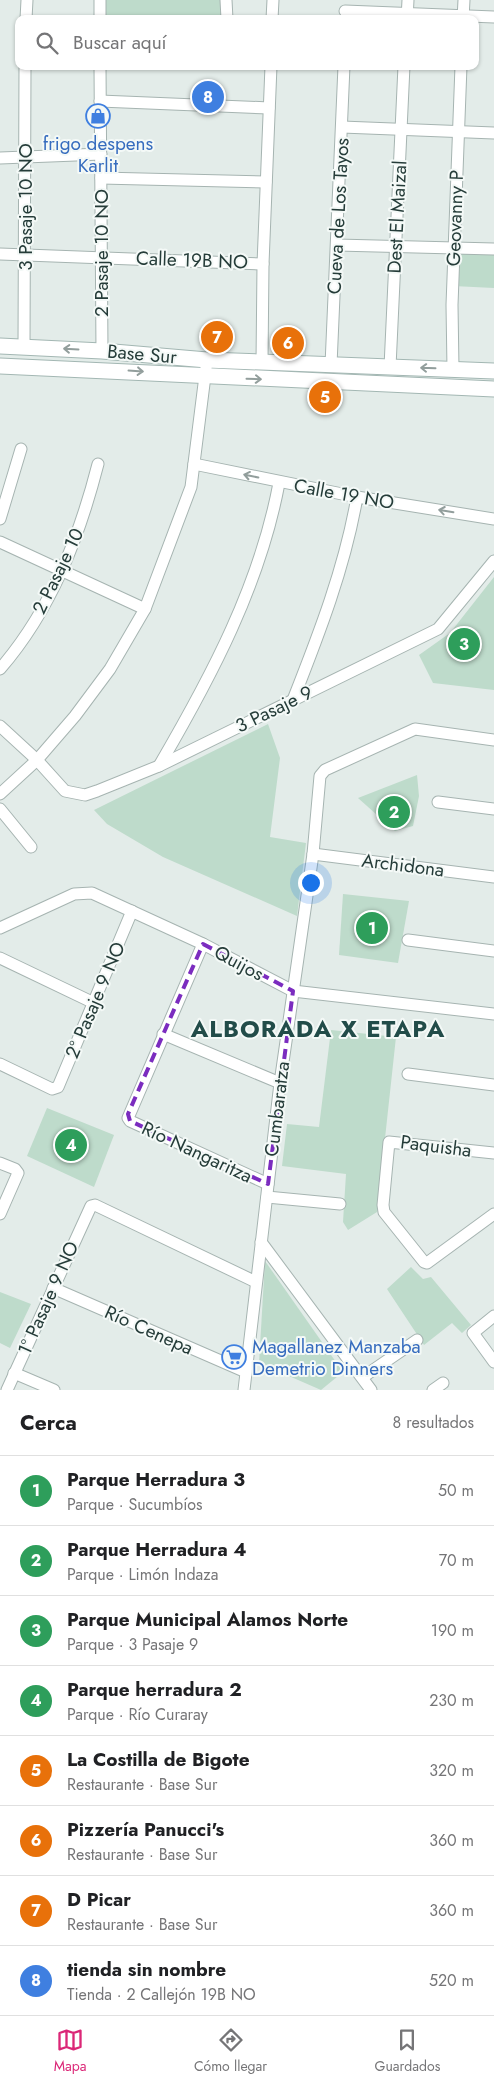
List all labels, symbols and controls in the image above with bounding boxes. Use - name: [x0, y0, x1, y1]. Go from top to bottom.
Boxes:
- search box: [15, 15, 479, 70]
- icon: search: [33, 29, 61, 57]
- text: Buscar aquí: [73, 29, 167, 56]
- pin: 8: [192, 78, 224, 116]
- shop icon: frigo despens Karlit: [85, 103, 111, 129]
- place label: frigo despens Karlit: [43, 130, 153, 179]
- street label: Cueva de Los Tayos: [320, 137, 356, 295]
- street label: 3 Pasaje 10 NO: [12, 143, 39, 271]
- street label: Dest El Maizal: [381, 160, 413, 274]
- street label: Geovanny P: [440, 169, 470, 267]
- street label: 2 Pasaje 10 NO: [88, 189, 115, 317]
- street label: Calle 19B NO: [136, 245, 248, 275]
- pin: 7: [201, 318, 233, 356]
- pin: 6: [272, 324, 304, 362]
- street label: Base Sur: [106, 338, 178, 371]
- one-way arrow: [63, 345, 79, 354]
- one-way arrow: [420, 364, 436, 373]
- one-way arrow: [128, 367, 144, 376]
- one-way arrow: [246, 374, 262, 383]
- pin: 5: [309, 378, 341, 416]
- one-way arrow: [244, 471, 260, 481]
- street label: Calle 19 NO: [292, 472, 396, 516]
- one-way arrow: [438, 506, 454, 516]
- street label: 2 Pasaje 10: [26, 524, 90, 618]
- pin: 3: [448, 625, 480, 663]
- street label: 3 Pasaje 9: [231, 679, 317, 739]
- pin: 2: [378, 793, 410, 831]
- street label: Archidona: [360, 847, 446, 883]
- your location: [298, 870, 324, 896]
- pin: 1: [356, 909, 388, 947]
- street label: 2º Pasaje 9 NO: [58, 938, 132, 1062]
- street label: Quijos: [209, 939, 269, 987]
- district label: ALBORADA X ETAPA: [190, 1011, 445, 1046]
- street label: Cumbaratza: [258, 1060, 296, 1158]
- street label: Río Nangaritza: [137, 1115, 257, 1189]
- pin: 4: [55, 1126, 87, 1164]
- street label: Paquisha: [399, 1128, 473, 1164]
- street label: 1º Pasaje 9 NO: [11, 1237, 85, 1359]
- street label: Río Cenepa: [100, 1299, 198, 1361]
- place label: Magallanez Manzaba Demetrio Dinners: [252, 1333, 421, 1382]
- supermarket icon: Magallanez Manzaba Demetrio Dinners: [221, 1344, 247, 1370]
- text: Cerca: [20, 1408, 77, 1438]
- text: 8 resultados: [393, 1411, 474, 1434]
- text: Parque Herradura 3: [67, 1466, 245, 1493]
- text: 1: [32, 1479, 40, 1502]
- text: 50 m: [438, 1479, 474, 1502]
- text: Parque · Sucumbíos: [67, 1493, 203, 1516]
- text: Parque Herradura 4: [67, 1536, 247, 1563]
- text: 2: [31, 1549, 41, 1572]
- text: 70 m: [439, 1549, 474, 1572]
- text: Parque · Limón Indaza: [67, 1563, 218, 1586]
- text: Parque Municipal Alamos Norte: [67, 1606, 348, 1633]
- text: 3: [31, 1619, 41, 1642]
- text: 190 m: [431, 1619, 474, 1642]
- text: Parque · 3 Pasaje 9: [67, 1633, 198, 1656]
- text: Parque herradura 2: [67, 1676, 242, 1703]
- text: 4: [30, 1689, 42, 1712]
- text: 230 m: [429, 1689, 474, 1712]
- text: Parque · Río Curaray: [67, 1703, 208, 1726]
- text: La Costilla de Bigote: [67, 1746, 250, 1773]
- text: 5: [31, 1759, 41, 1782]
- text: 320 m: [429, 1759, 474, 1782]
- text: Restaurante · Base Sur: [67, 1773, 217, 1796]
- text: Pizzería Panucci's: [67, 1816, 224, 1843]
- text: 6: [31, 1829, 41, 1852]
- text: 360 m: [429, 1829, 474, 1852]
- text: Restaurante · Base Sur: [67, 1843, 217, 1866]
- text: D Picar: [67, 1886, 131, 1913]
- text: 7: [31, 1899, 41, 1922]
- text: 360 m: [429, 1899, 474, 1922]
- text: Restaurante · Base Sur: [67, 1913, 217, 1936]
- text: tienda sin nombre: [67, 1956, 226, 1983]
- text: 8: [31, 1969, 41, 1992]
- text: 520 m: [429, 1969, 474, 1992]
- text: Tienda · 2 Callejón 19B NO: [67, 1983, 256, 2006]
- tab: Mapa: [54, 2026, 87, 2076]
- tab: Cómo llegar: [194, 2026, 267, 2076]
- tab: Guardados: [375, 2026, 440, 2076]

